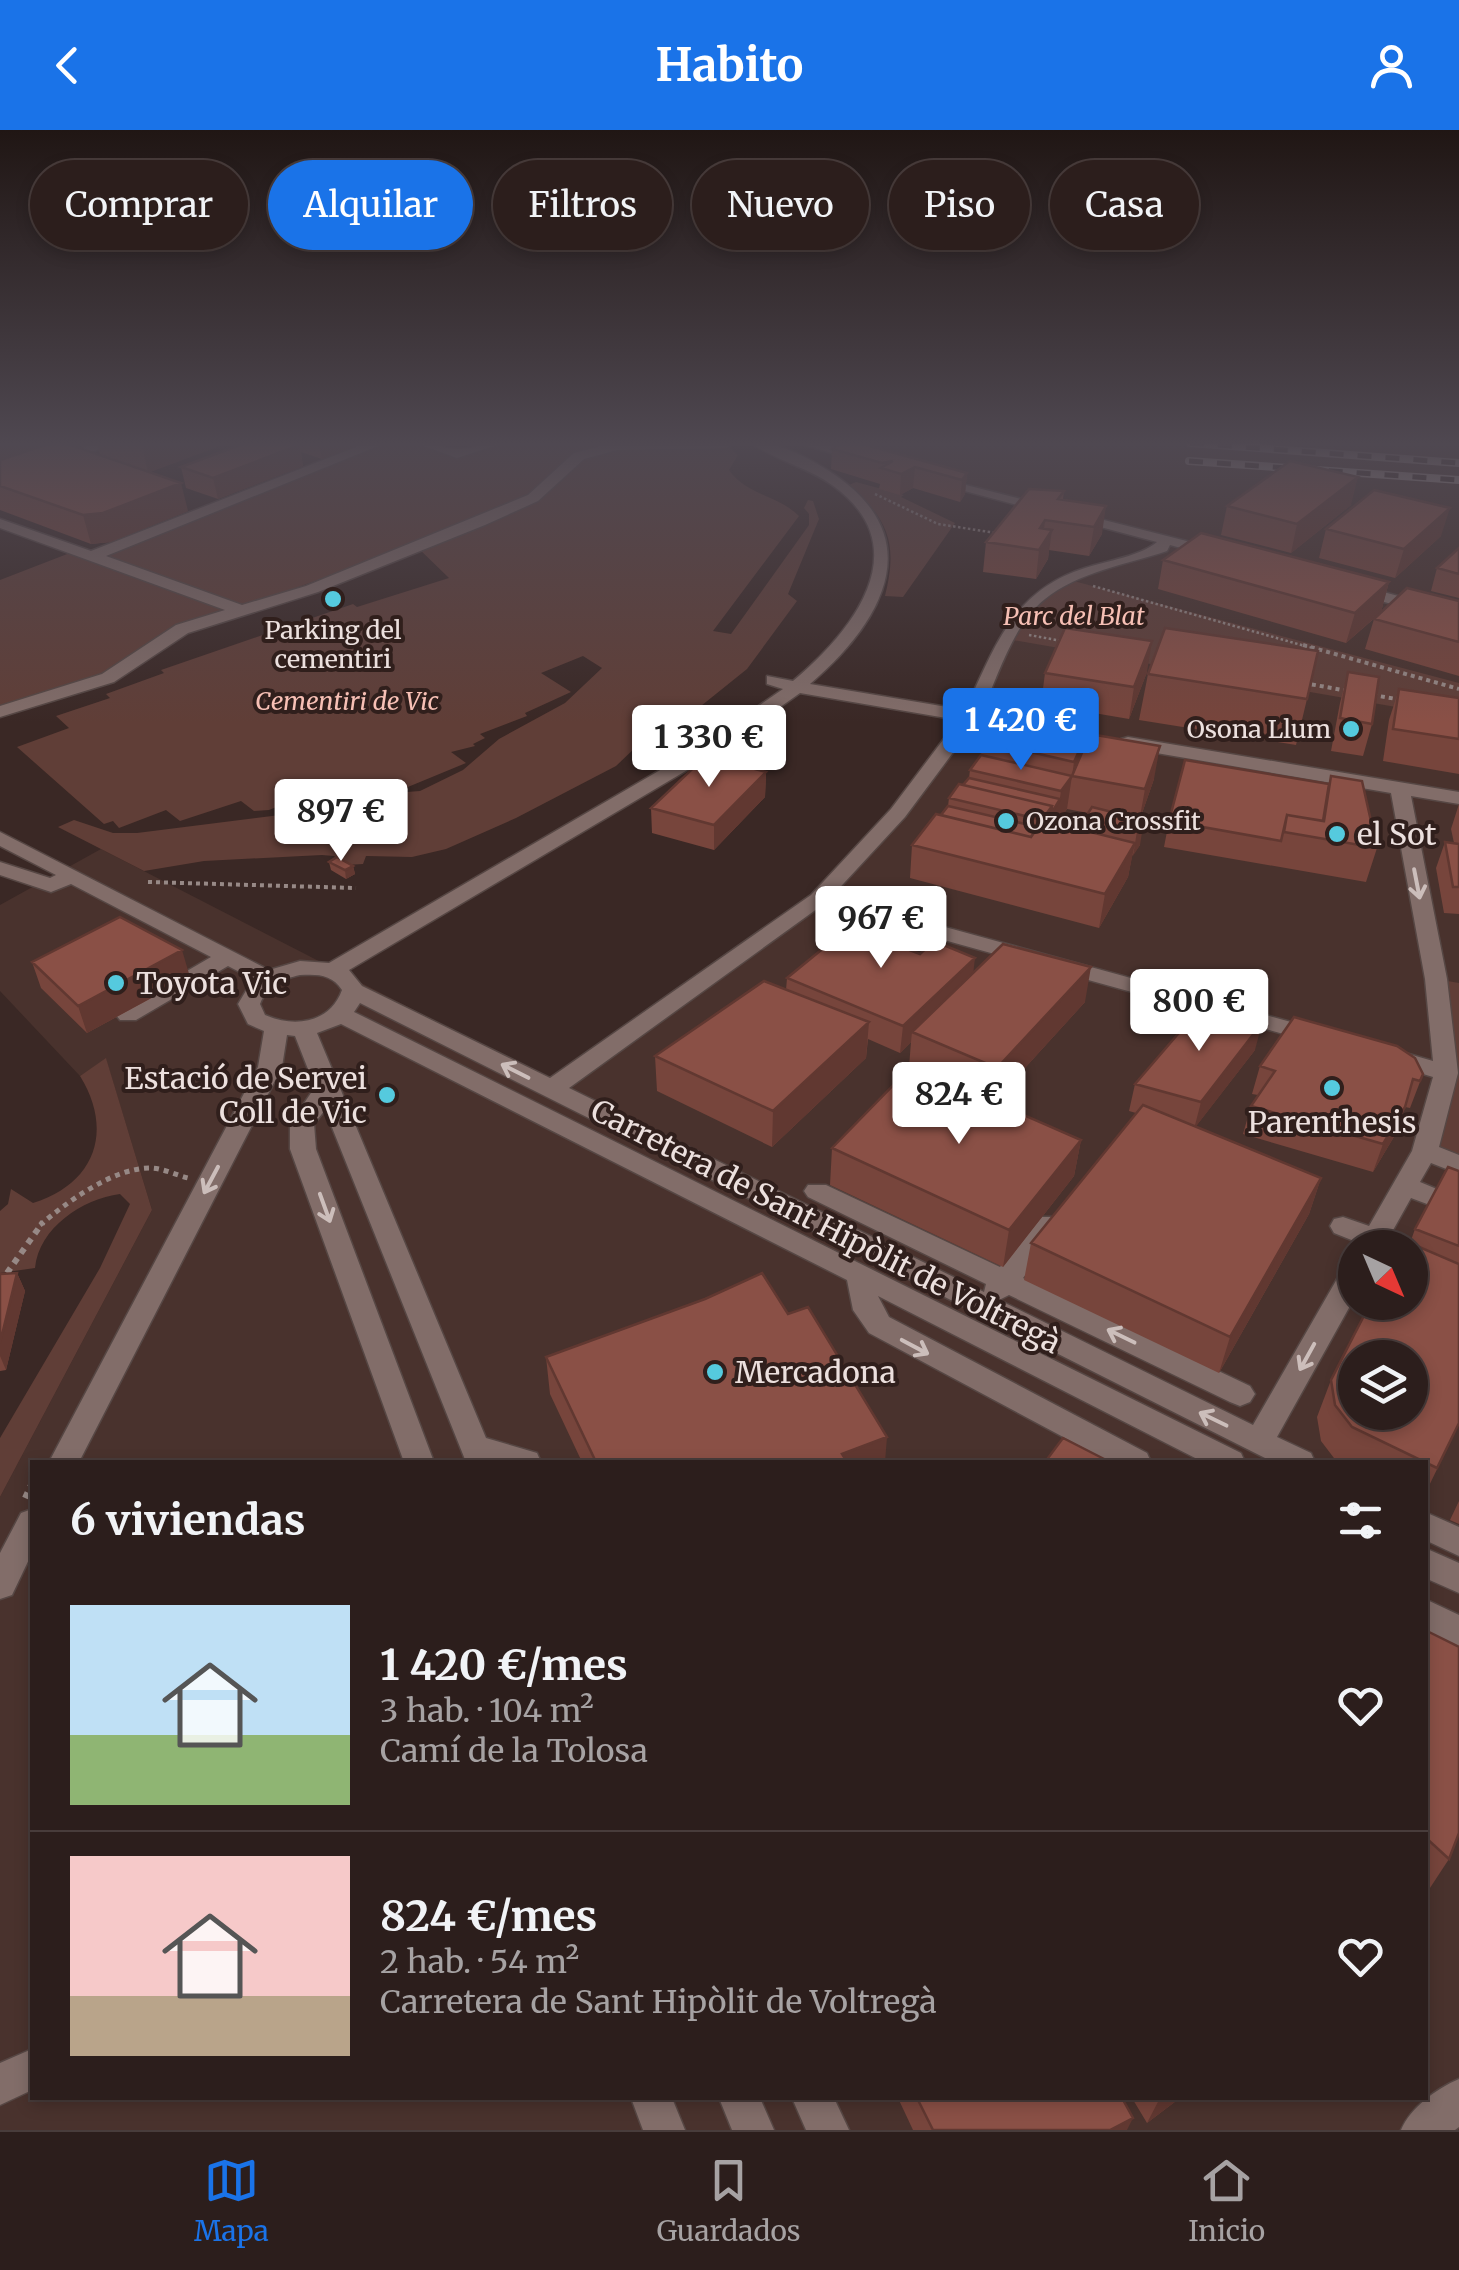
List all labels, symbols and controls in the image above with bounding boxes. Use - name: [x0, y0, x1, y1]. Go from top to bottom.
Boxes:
- text: Habito: [656, 37, 803, 93]
- icon: back: [40, 38, 95, 93]
- icon: person: [1364, 38, 1419, 93]
- chip: Comprar: [30, 160, 248, 250]
- chip: Alquilar: [268, 160, 473, 250]
- chip: Filtros: [493, 160, 672, 250]
- chip: Nuevo: [692, 160, 869, 250]
- chip: Piso: [889, 160, 1030, 250]
- chip: Casa: [1050, 160, 1199, 250]
- marker: Parking del cementiri: [322, 588, 344, 610]
- park label: Parc del Blat: [1003, 600, 1145, 632]
- place label: Parking del cementiri: [264, 614, 402, 675]
- park label: Cementiri de Vic: [255, 685, 440, 717]
- pin: 1 420 €: [929, 688, 1113, 773]
- text: 1 420 €: [965, 700, 1077, 740]
- pin: 1 330 €: [617, 705, 801, 790]
- place label: Osona Llum: [1187, 713, 1331, 745]
- text: 1 330 €: [654, 717, 764, 757]
- marker: Osona Llum: [1340, 718, 1362, 740]
- pin: 897 €: [271, 779, 411, 864]
- text: 897 €: [297, 791, 385, 831]
- place label: Ozona Crossfit: [1026, 805, 1201, 837]
- marker: Ozona Crossfit: [995, 810, 1017, 832]
- place label: el Sot: [1357, 815, 1437, 853]
- marker: el Sot: [1326, 823, 1348, 845]
- one-way arrow: [1409, 867, 1428, 899]
- pin: 967 €: [811, 886, 951, 971]
- text: 967 €: [837, 898, 925, 938]
- place label: Toyota Vic: [136, 964, 287, 1002]
- pin: 800 €: [1129, 969, 1269, 1054]
- marker: Toyota Vic: [105, 972, 127, 994]
- text: 800 €: [1152, 981, 1246, 1021]
- place label: Estació de Servei Coll de Vic: [124, 1059, 367, 1131]
- one-way arrow: [500, 1061, 530, 1080]
- pin: 824 €: [889, 1062, 1029, 1147]
- text: 824 €: [914, 1074, 1004, 1114]
- marker: Parenthesis: [1321, 1077, 1343, 1099]
- marker: Estació de Servei Coll de Vic: [376, 1084, 398, 1106]
- street label: Carretera de Sant Hipòlit de Voltregà: [585, 1091, 1067, 1361]
- place label: Parenthesis: [1248, 1103, 1416, 1141]
- one-way arrow: [201, 1165, 220, 1195]
- one-way arrow: [317, 1192, 335, 1223]
- north arrow: [1338, 1230, 1428, 1320]
- map controls: [1338, 1230, 1428, 1430]
- one-way arrow: [1107, 1325, 1137, 1344]
- one-way arrow: [900, 1338, 929, 1357]
- button: layers: [1338, 1340, 1428, 1430]
- one-way arrow: [1297, 1342, 1317, 1371]
- place label: Mercadona: [735, 1353, 896, 1391]
- marker: Mercadona: [704, 1361, 726, 1383]
- one-way arrow: [1198, 1409, 1228, 1428]
- icon: filters: [1333, 1493, 1388, 1548]
- text: 6 viviendas: [70, 1494, 306, 1546]
- text: 1 420 €/mes: [380, 1639, 628, 1691]
- icon: home: [150, 1645, 270, 1765]
- icon: heart: [1333, 1678, 1388, 1733]
- text: 3 hab. · 104 m²: [380, 1691, 594, 1731]
- text: Camí de la Tolosa: [380, 1731, 648, 1771]
- text: 824 €/mes: [380, 1890, 597, 1942]
- icon: home: [150, 1896, 270, 2016]
- icon: heart: [1333, 1929, 1388, 1984]
- text: 2 hab. · 54 m²: [380, 1942, 579, 1982]
- text: Carretera de Sant Hipòlit de Voltregà: [380, 1982, 937, 2022]
- tab: Mapa: [194, 2153, 269, 2249]
- tab: Guardados: [657, 2153, 801, 2249]
- tab: Inicio: [1188, 2153, 1265, 2249]

